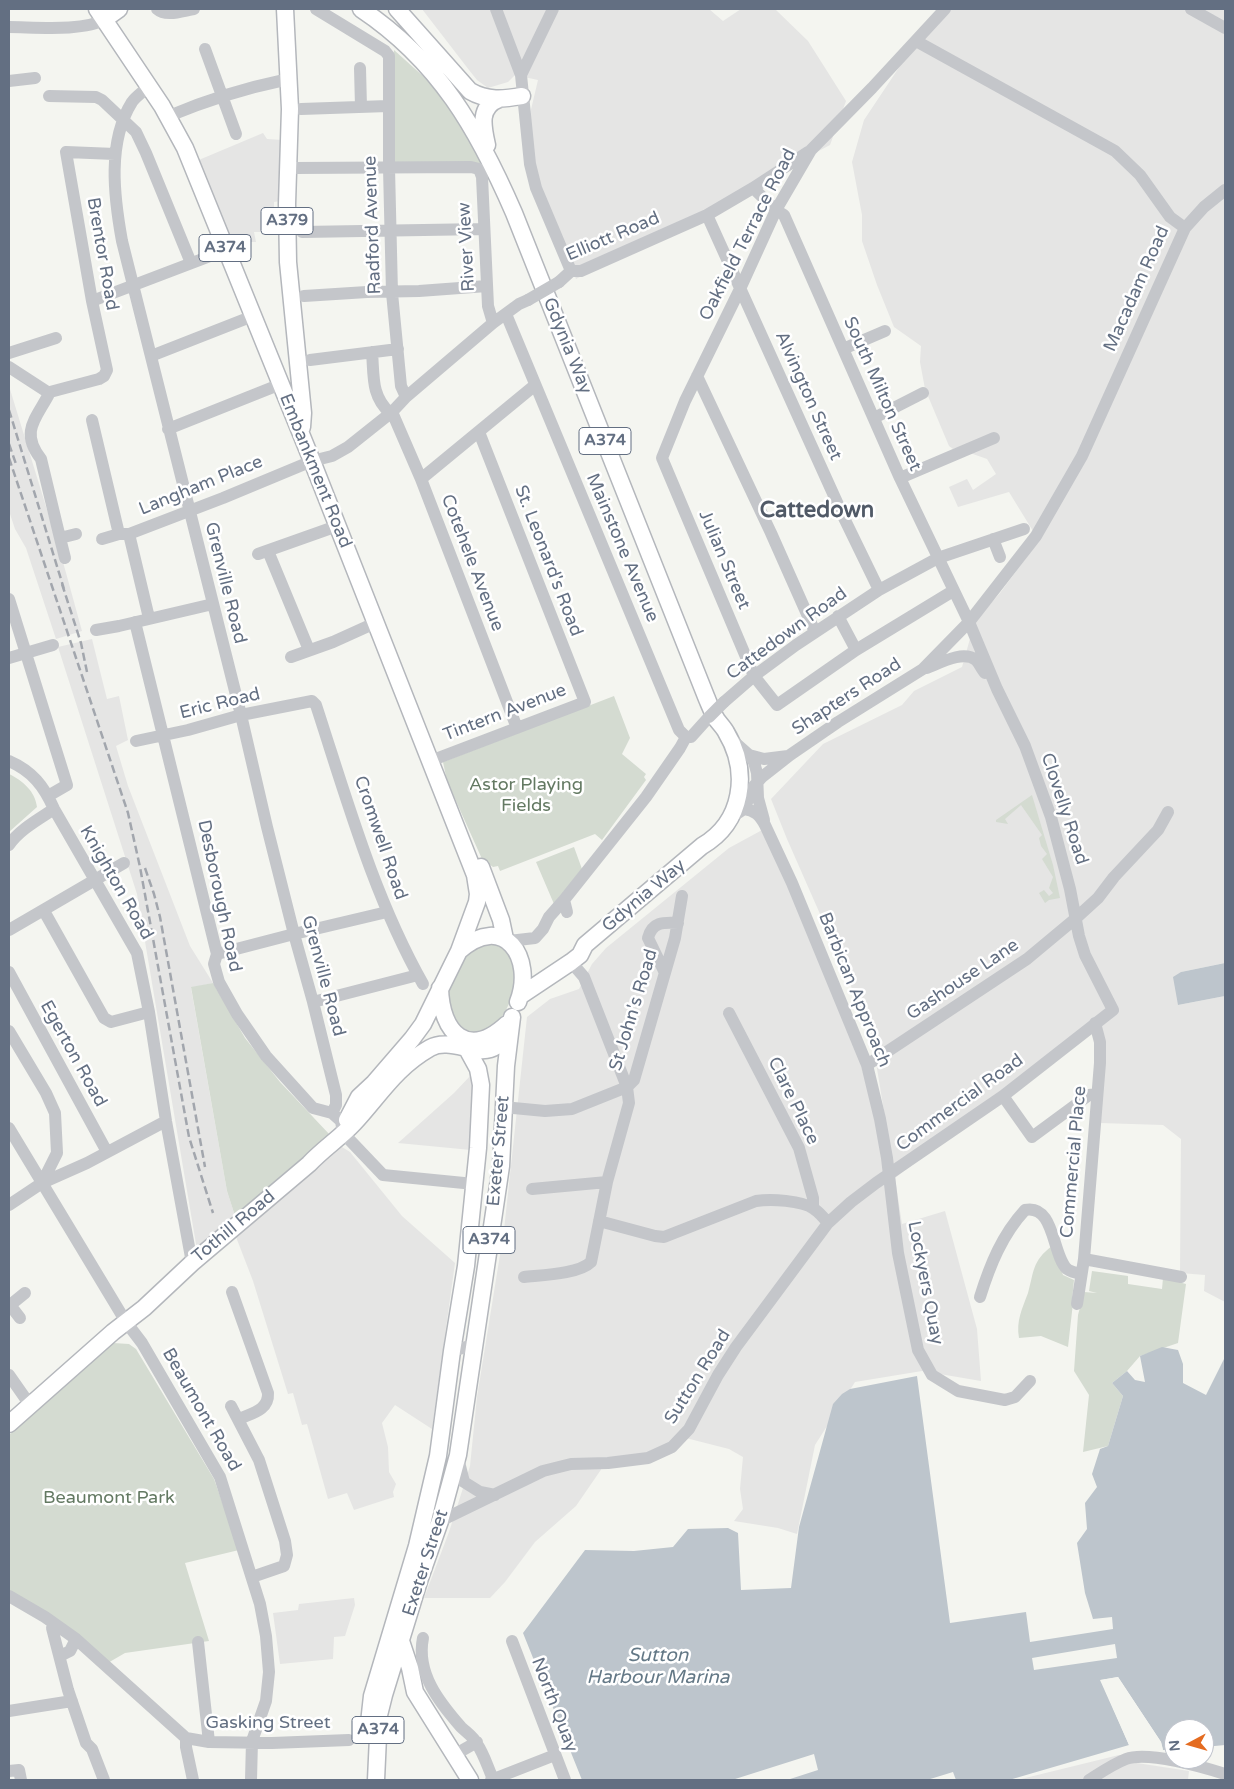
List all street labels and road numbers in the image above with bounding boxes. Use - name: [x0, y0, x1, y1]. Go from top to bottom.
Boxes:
- street label: Oakfield Terrace Road: [695, 145, 801, 325]
- street label: Radford Avenue: [360, 155, 386, 295]
- street label: Brentor Road: [81, 196, 123, 312]
- street label: River View: [454, 202, 480, 292]
- road number: A379: [261, 208, 313, 235]
- street label: Elliott Road: [563, 208, 663, 266]
- street label: Macadam Road: [1100, 223, 1174, 355]
- road number: A374: [199, 234, 251, 262]
- street label: Gdynia Way: [538, 295, 596, 397]
- street label: South Milton Street: [838, 314, 926, 474]
- street label: Alvington Street: [770, 328, 846, 464]
- street label: Embankment Road: [274, 391, 356, 551]
- road number: A374: [579, 428, 631, 454]
- street label: Langham Place: [136, 451, 266, 521]
- street label: Mainstone Avenue: [581, 470, 663, 626]
- street label: St. Leonard's Road: [509, 482, 587, 640]
- street label: Cotehele Avenue: [436, 491, 508, 635]
- street label: Julian Street: [693, 507, 755, 613]
- street label: Grenville Road: [199, 520, 251, 646]
- street label: Cattedown Road: [723, 583, 851, 685]
- street label: Shapters Road: [788, 654, 906, 740]
- street label: Tintern Avenue: [440, 680, 570, 746]
- street label: Eric Road: [177, 684, 263, 724]
- street label: Clovelly Road: [1036, 751, 1092, 867]
- street label: Cromwell Road: [349, 773, 411, 903]
- street label: Desborough Road: [192, 818, 246, 974]
- street label: Knighton Road: [75, 822, 157, 944]
- street label: Gdynia Way: [598, 855, 690, 937]
- street label: Barbican Approach: [813, 909, 895, 1071]
- street label: Grenville Road: [296, 913, 350, 1039]
- street label: Gashouse Lane: [903, 935, 1023, 1025]
- street label: St John's Road: [605, 947, 663, 1073]
- street label: Egerton Road: [35, 997, 111, 1111]
- street label: Commercial Road: [892, 1050, 1028, 1156]
- street label: Clare Place: [762, 1054, 824, 1148]
- street label: Commercial Place: [1057, 1085, 1091, 1239]
- street label: Exeter Street: [483, 1095, 515, 1207]
- street label: Tothill Road: [188, 1186, 280, 1268]
- street label: Lockyers Quay: [902, 1219, 948, 1347]
- road number: A374: [463, 1226, 515, 1254]
- street label: Sutton Road: [660, 1326, 736, 1428]
- street label: Beaumont Road: [157, 1345, 245, 1475]
- street label: Exeter Street: [399, 1507, 453, 1619]
- street label: North Quay: [526, 1655, 582, 1755]
- street label: Gasking Street: [205, 1712, 331, 1734]
- road number: A374: [352, 1716, 404, 1744]

